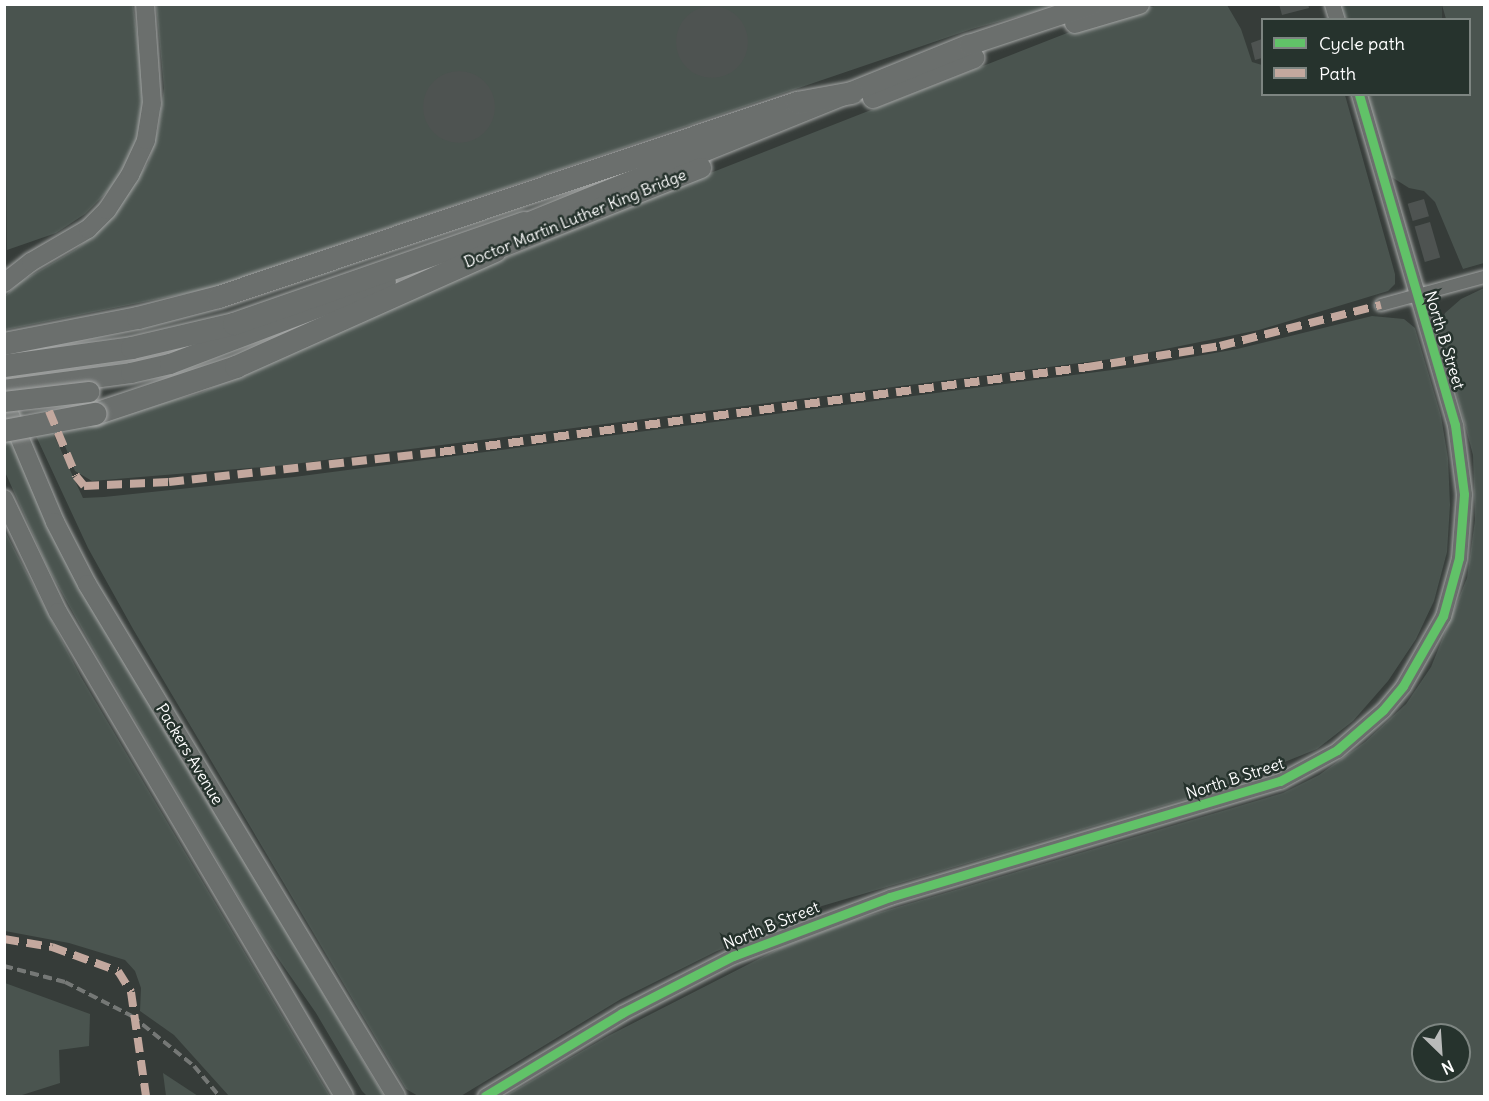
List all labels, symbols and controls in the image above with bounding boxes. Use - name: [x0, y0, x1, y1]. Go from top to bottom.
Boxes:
- legend: [1261, 18, 1471, 96]
- text: Cycle path: [1319, 32, 1405, 55]
- text: Path: [1319, 62, 1356, 85]
- street label: Doctor Martin Luther King Bridge: [461, 164, 689, 272]
- street label: North B Street: [1421, 288, 1469, 392]
- street label: Packers Avenue: [152, 700, 228, 808]
- street label: North B Street: [1184, 753, 1286, 803]
- street label: North B Street: [720, 897, 822, 953]
- north arrow: [1411, 1023, 1471, 1083]
- text: N: [1439, 1056, 1457, 1079]

